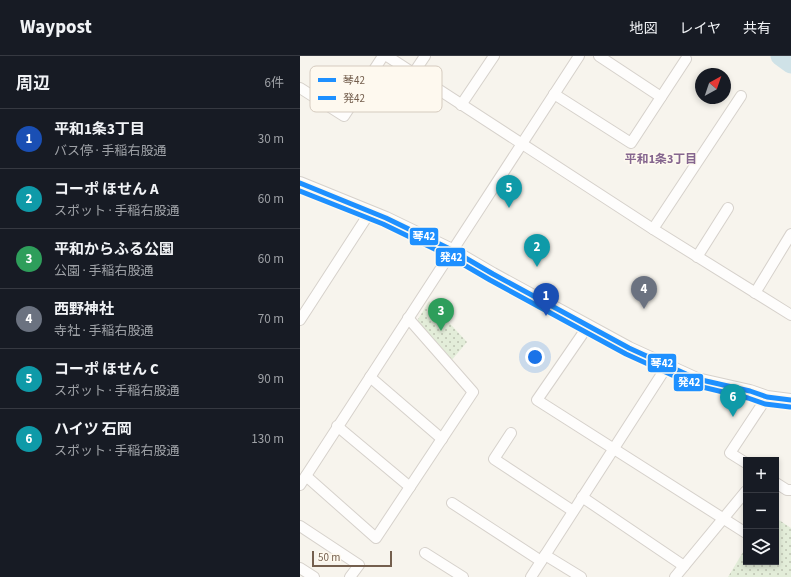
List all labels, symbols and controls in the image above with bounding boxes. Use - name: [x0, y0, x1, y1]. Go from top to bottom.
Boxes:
- text: Waypost: [20, 14, 92, 41]
- text: 地図: [629, 19, 657, 39]
- text: レイヤ: [679, 19, 721, 39]
- text: 共有: [743, 19, 771, 39]
- legend: [310, 66, 442, 112]
- north arrow: [695, 68, 731, 104]
- text: 周辺: [16, 72, 50, 96]
- text: 琴42: [343, 73, 365, 88]
- text: 6件: [265, 74, 284, 92]
- text: 発42: [343, 91, 365, 106]
- text: 平和1条3丁目: [54, 119, 145, 140]
- text: 1: [26, 130, 32, 148]
- text: 30 m: [258, 130, 284, 148]
- text: バス停 · 手稲右股通: [54, 142, 166, 160]
- district label: 平和1条3丁目: [625, 151, 697, 168]
- pin: 5: [496, 175, 522, 208]
- text: コーポ ほせん A: [54, 179, 159, 200]
- text: 2: [26, 190, 32, 208]
- text: 60 m: [258, 190, 284, 208]
- text: スポット · 手稲右股通: [54, 202, 179, 220]
- line badge: 琴42: [409, 227, 439, 246]
- text: 琴42: [412, 229, 435, 244]
- pin: 2: [524, 234, 550, 267]
- text: 平和からふる公園: [54, 239, 174, 260]
- line badge: 発42: [435, 247, 466, 267]
- text: 3: [26, 250, 32, 268]
- text: 60 m: [258, 250, 284, 268]
- text: 発42: [440, 250, 462, 265]
- text: 公園 · 手稲右股通: [54, 262, 153, 280]
- pin: 4: [631, 276, 657, 309]
- pin: 1: [533, 283, 559, 316]
- pin: 3: [428, 298, 454, 331]
- text: 西野神社: [54, 299, 114, 320]
- text: 4: [26, 310, 32, 328]
- text: 70 m: [258, 310, 284, 328]
- text: 寺社 · 手稲右股通: [54, 322, 153, 340]
- your location: [525, 347, 545, 367]
- line badge: 琴42: [647, 353, 677, 373]
- text: 琴42: [650, 356, 673, 371]
- text: コーポ ほせん C: [54, 359, 159, 380]
- text: 5: [26, 370, 32, 388]
- text: 90 m: [258, 370, 284, 388]
- line badge: 発42: [673, 373, 704, 392]
- text: 発42: [678, 375, 700, 390]
- text: スポット · 手稲右股通: [54, 382, 179, 400]
- pin: 6: [720, 384, 746, 417]
- text: ハイツ 石岡: [54, 419, 132, 440]
- text: 6: [26, 430, 32, 448]
- text: 130 m: [251, 430, 284, 448]
- text: スポット · 手稲右股通: [54, 442, 179, 460]
- map controls: [743, 457, 779, 565]
- button: +: [743, 457, 779, 493]
- button: −: [743, 493, 779, 529]
- button: layers: [743, 529, 779, 565]
- scale bar: [312, 549, 392, 568]
- text: 50 m: [318, 550, 340, 565]

